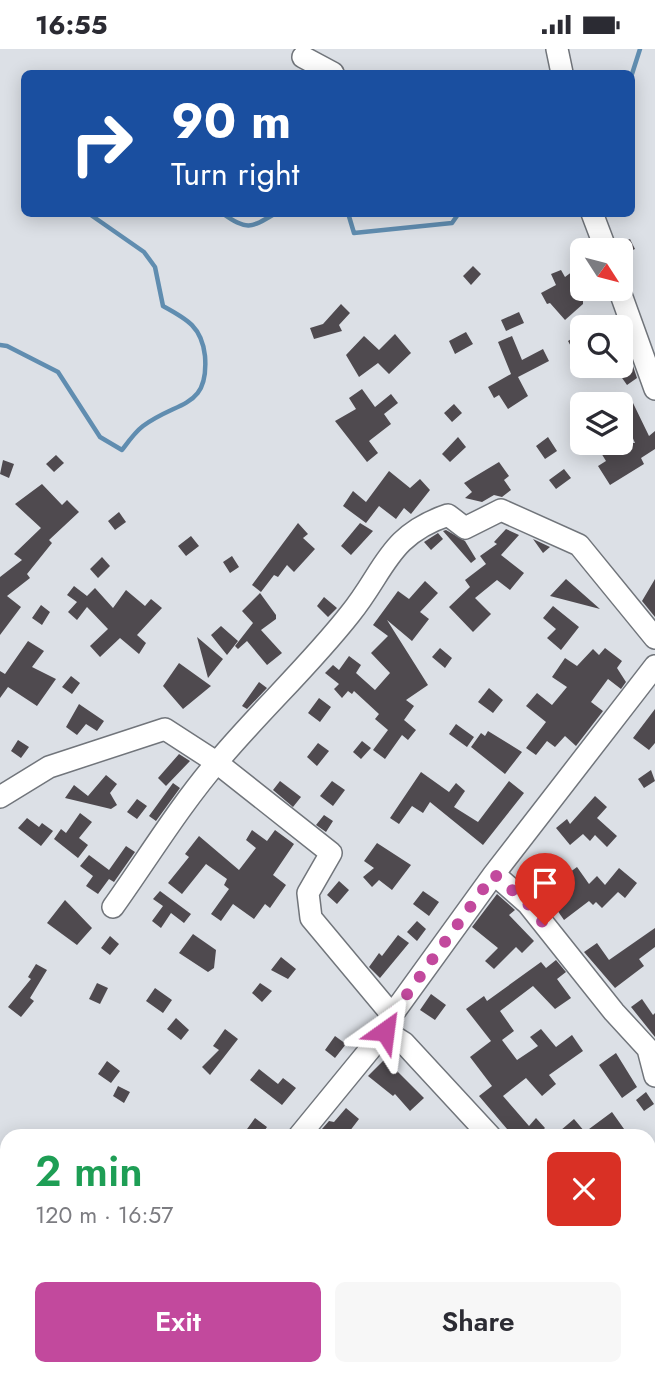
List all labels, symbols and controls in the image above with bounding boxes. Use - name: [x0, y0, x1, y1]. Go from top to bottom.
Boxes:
- text: 16:55: [35, 6, 108, 44]
- text: 90 m: [171, 86, 291, 156]
- icon: right: [56, 98, 147, 189]
- text: Turn right: [171, 151, 300, 197]
- north arrow: [570, 238, 634, 301]
- map controls: [570, 238, 633, 455]
- button: search: [570, 315, 633, 378]
- button: layers: [570, 392, 633, 455]
- pin: [515, 853, 575, 925]
- icon: arrive: [526, 864, 564, 902]
- position arrow: [348, 994, 422, 1068]
- text: 2 min: [35, 1141, 143, 1202]
- button: close: [547, 1152, 621, 1226]
- text: 120 m · 16:57: [35, 1198, 173, 1232]
- button: Exit: [35, 1282, 321, 1362]
- button: Share: [335, 1282, 621, 1362]

